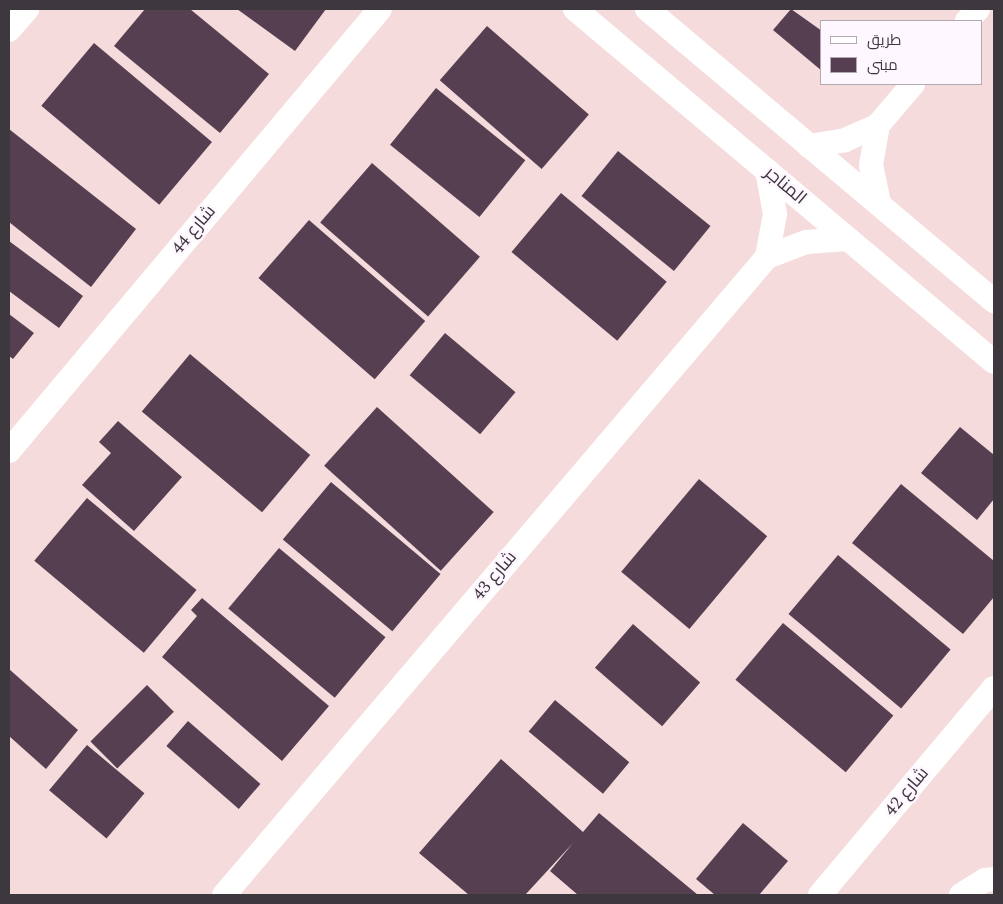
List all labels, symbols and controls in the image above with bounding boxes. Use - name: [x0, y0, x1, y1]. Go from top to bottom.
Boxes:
- legend: [820, 20, 983, 85]
- text: طريق: [867, 29, 901, 52]
- text: مبنى: [867, 54, 898, 77]
- street label: المناجر: [760, 162, 810, 210]
- street label: شارع 44: [167, 201, 221, 259]
- street label: شارع 43: [468, 547, 522, 605]
- street label: شارع 42: [880, 763, 934, 821]

